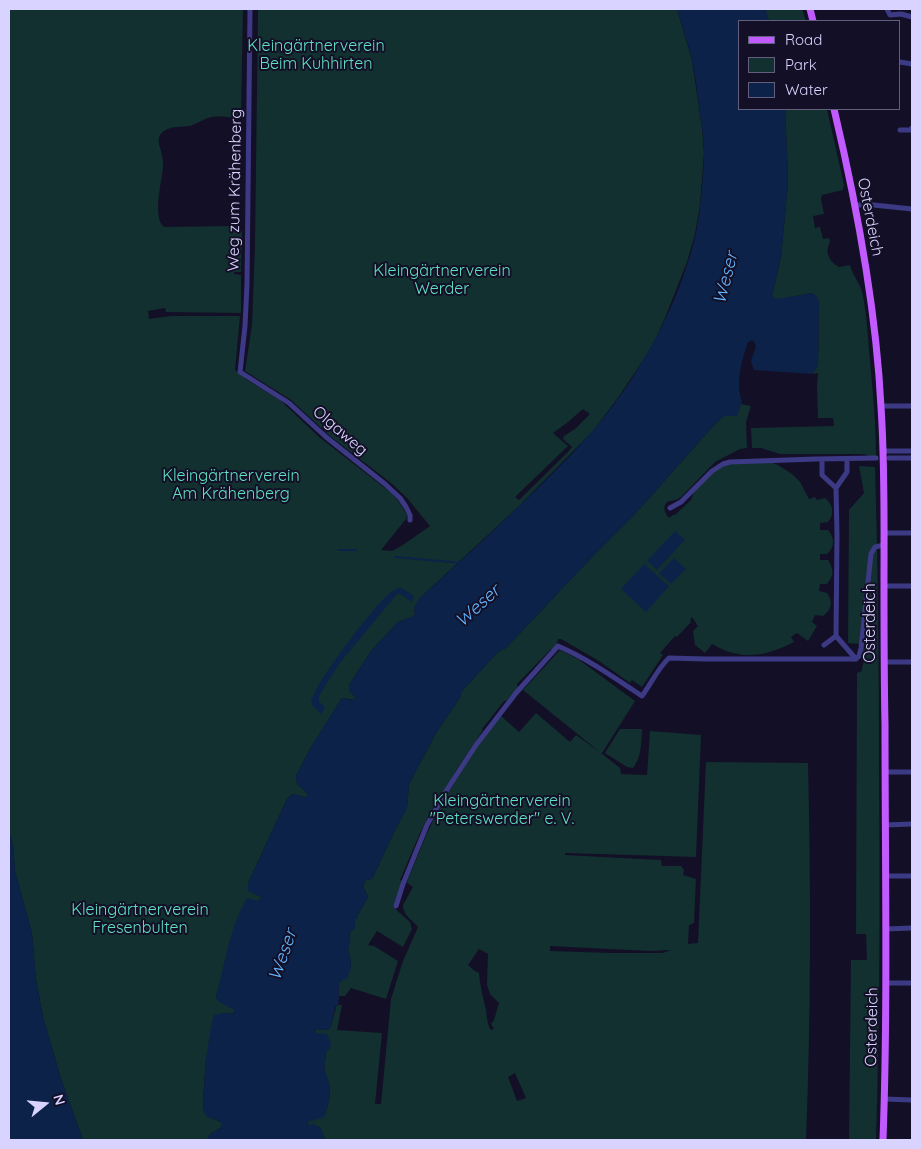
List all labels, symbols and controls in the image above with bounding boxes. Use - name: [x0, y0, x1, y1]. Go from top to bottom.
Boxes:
- legend: [738, 20, 901, 110]
- text: Road: [785, 30, 822, 49]
- park label: Kleingärtnerverein Beim Kuhhirten: [247, 36, 385, 74]
- text: Park: [785, 55, 817, 74]
- text: Water: [785, 80, 828, 99]
- street label: Weg zum Krähenberg: [224, 109, 246, 271]
- street label: Osterdeich: [853, 176, 887, 258]
- water label: Weser: [709, 250, 743, 306]
- park label: Kleingärtnerverein Werder: [373, 261, 511, 299]
- street label: Olgaweg: [309, 402, 371, 460]
- park label: Kleingärtnerverein Am Krähenberg: [162, 466, 300, 504]
- water label: Weser: [451, 580, 505, 632]
- street label: Osterdeich: [860, 583, 880, 663]
- park label: Kleingärtnerverein "Peterswerder" e. V.: [430, 791, 574, 829]
- park label: Kleingärtnerverein Fresenbulten: [71, 900, 209, 938]
- water label: Weser: [264, 927, 302, 983]
- street label: Osterdeich: [862, 987, 882, 1067]
- north arrow: [20, 1079, 70, 1129]
- text: N: [49, 1092, 69, 1107]

